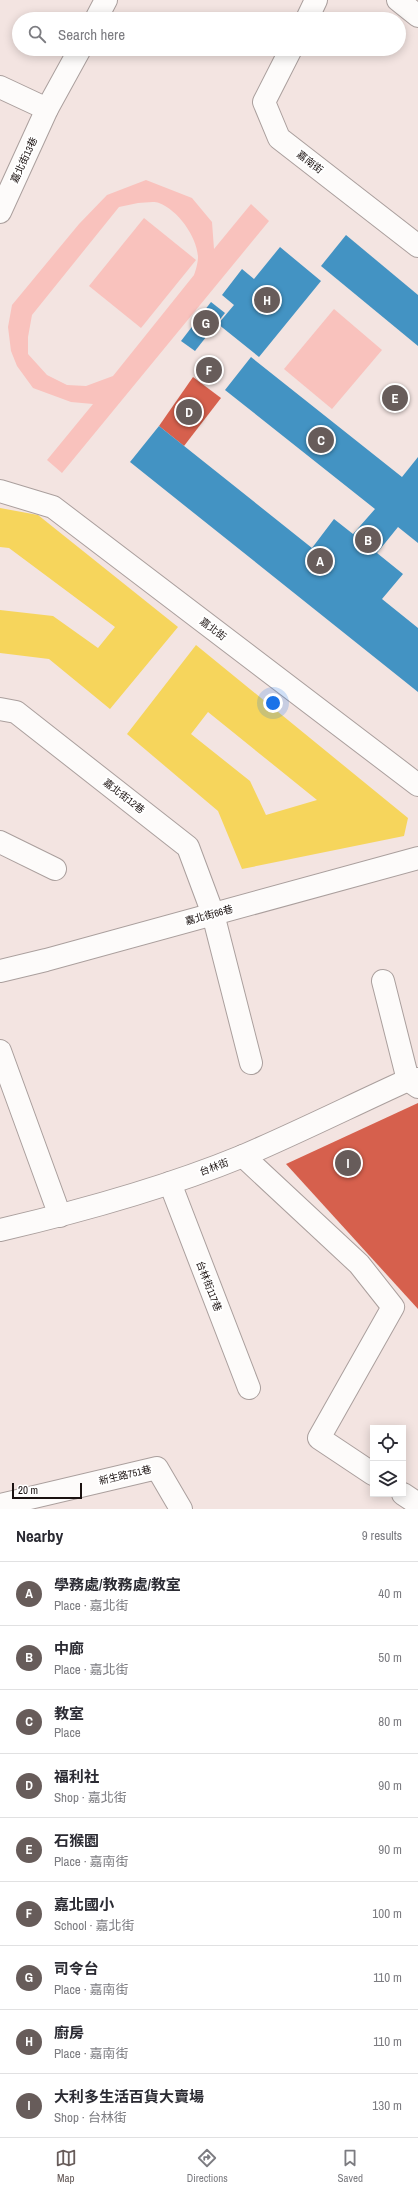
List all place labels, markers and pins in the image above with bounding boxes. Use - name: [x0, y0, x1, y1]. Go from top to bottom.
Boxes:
- pin: H: [254, 285, 280, 315]
- pin: G: [193, 308, 219, 338]
- pin: F: [196, 355, 222, 385]
- pin: E: [382, 383, 408, 413]
- pin: D: [176, 397, 202, 427]
- pin: C: [308, 425, 334, 455]
- pin: B: [355, 525, 381, 555]
- pin: A: [307, 546, 333, 576]
- pin: I: [335, 1148, 361, 1178]

